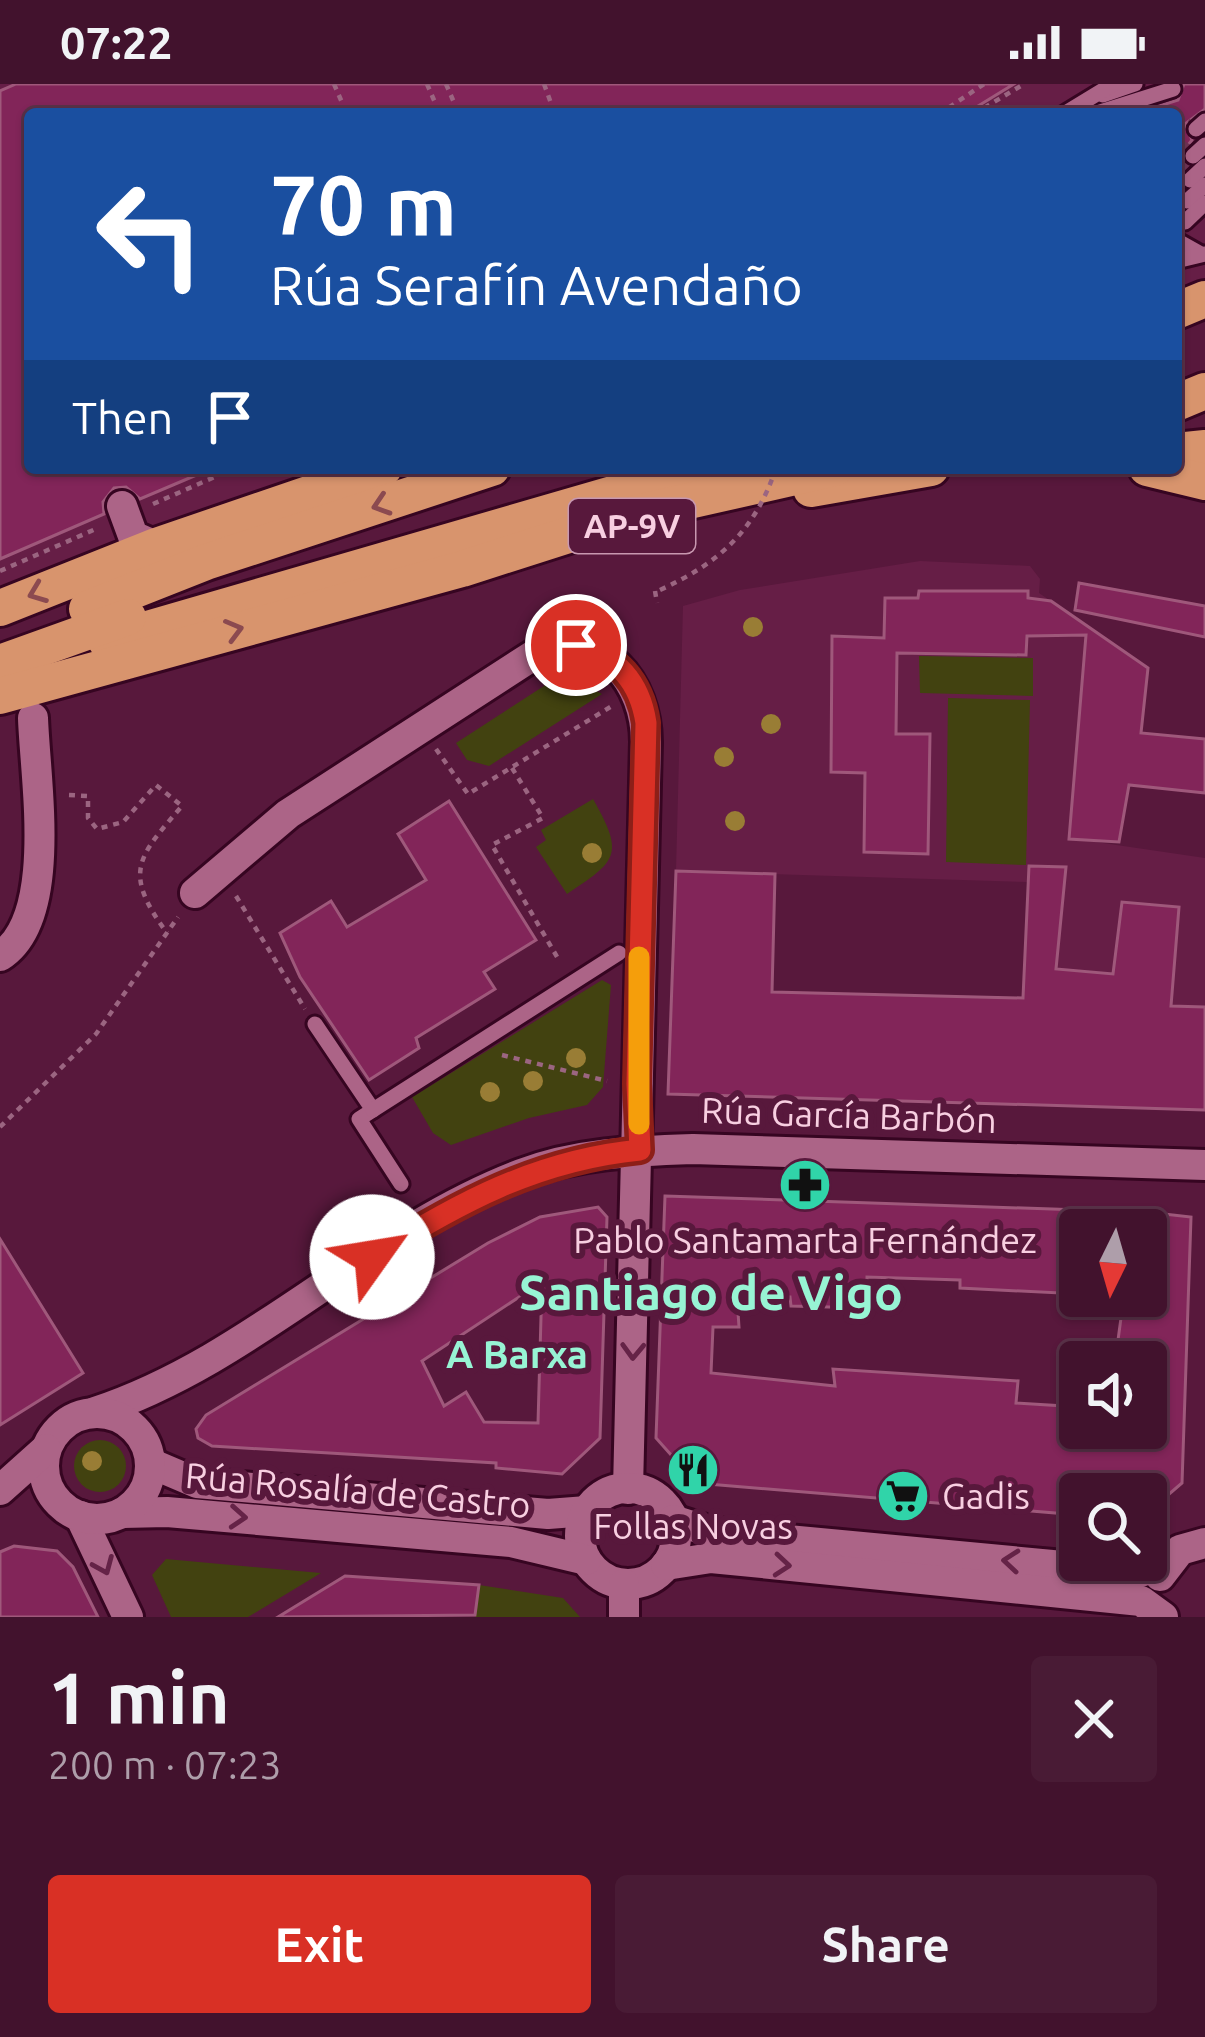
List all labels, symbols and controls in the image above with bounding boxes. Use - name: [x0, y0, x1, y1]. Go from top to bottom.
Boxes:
- text: 07:22: [60, 17, 173, 68]
- icon: left: [72, 156, 228, 312]
- text: 70 m: [270, 157, 457, 251]
- text: Rúa Serafín Avendaño: [270, 255, 803, 315]
- icon: arrive: [197, 384, 263, 450]
- text: Then: [72, 392, 173, 443]
- one-way arrow: [371, 490, 392, 515]
- road number: AP-9V: [569, 499, 695, 553]
- one-way arrow: [27, 579, 48, 604]
- pin: [525, 594, 627, 696]
- icon: arrive: [543, 612, 609, 678]
- one-way arrow: [223, 619, 244, 644]
- street label: Rúa García Barbón: [701, 1089, 997, 1140]
- pharmacy icon: Pablo Santamarta Fernández: [777, 1157, 833, 1213]
- position arrow: [309, 1194, 435, 1320]
- north arrow: [1059, 1209, 1167, 1317]
- map controls: [1059, 1209, 1167, 1581]
- place label: Pablo Santamarta Fernández: [573, 1219, 1037, 1260]
- district label: Santiago de Vigo: [519, 1265, 903, 1319]
- district label: A Barxa: [446, 1332, 588, 1375]
- button: sound: [1059, 1341, 1167, 1449]
- one-way arrow: [620, 1342, 646, 1361]
- restaurant icon: Follas Novas: [665, 1442, 721, 1498]
- street label: Rúa Rosalía de Castro: [184, 1454, 532, 1525]
- supermarket icon: Gadis: [875, 1468, 931, 1524]
- button: search: [1059, 1473, 1167, 1581]
- place label: Gadis: [942, 1475, 1030, 1516]
- one-way arrow: [229, 1504, 248, 1530]
- place label: Follas Novas: [593, 1505, 793, 1546]
- one-way arrow: [1001, 1549, 1020, 1574]
- one-way arrow: [773, 1552, 792, 1577]
- one-way arrow: [90, 1555, 114, 1576]
- button: close: [1031, 1656, 1157, 1782]
- text: 1 min: [48, 1657, 230, 1738]
- text: 200 m · 07:23: [48, 1743, 282, 1786]
- button: Exit: [48, 1875, 591, 2013]
- button: Share: [615, 1875, 1157, 2013]

